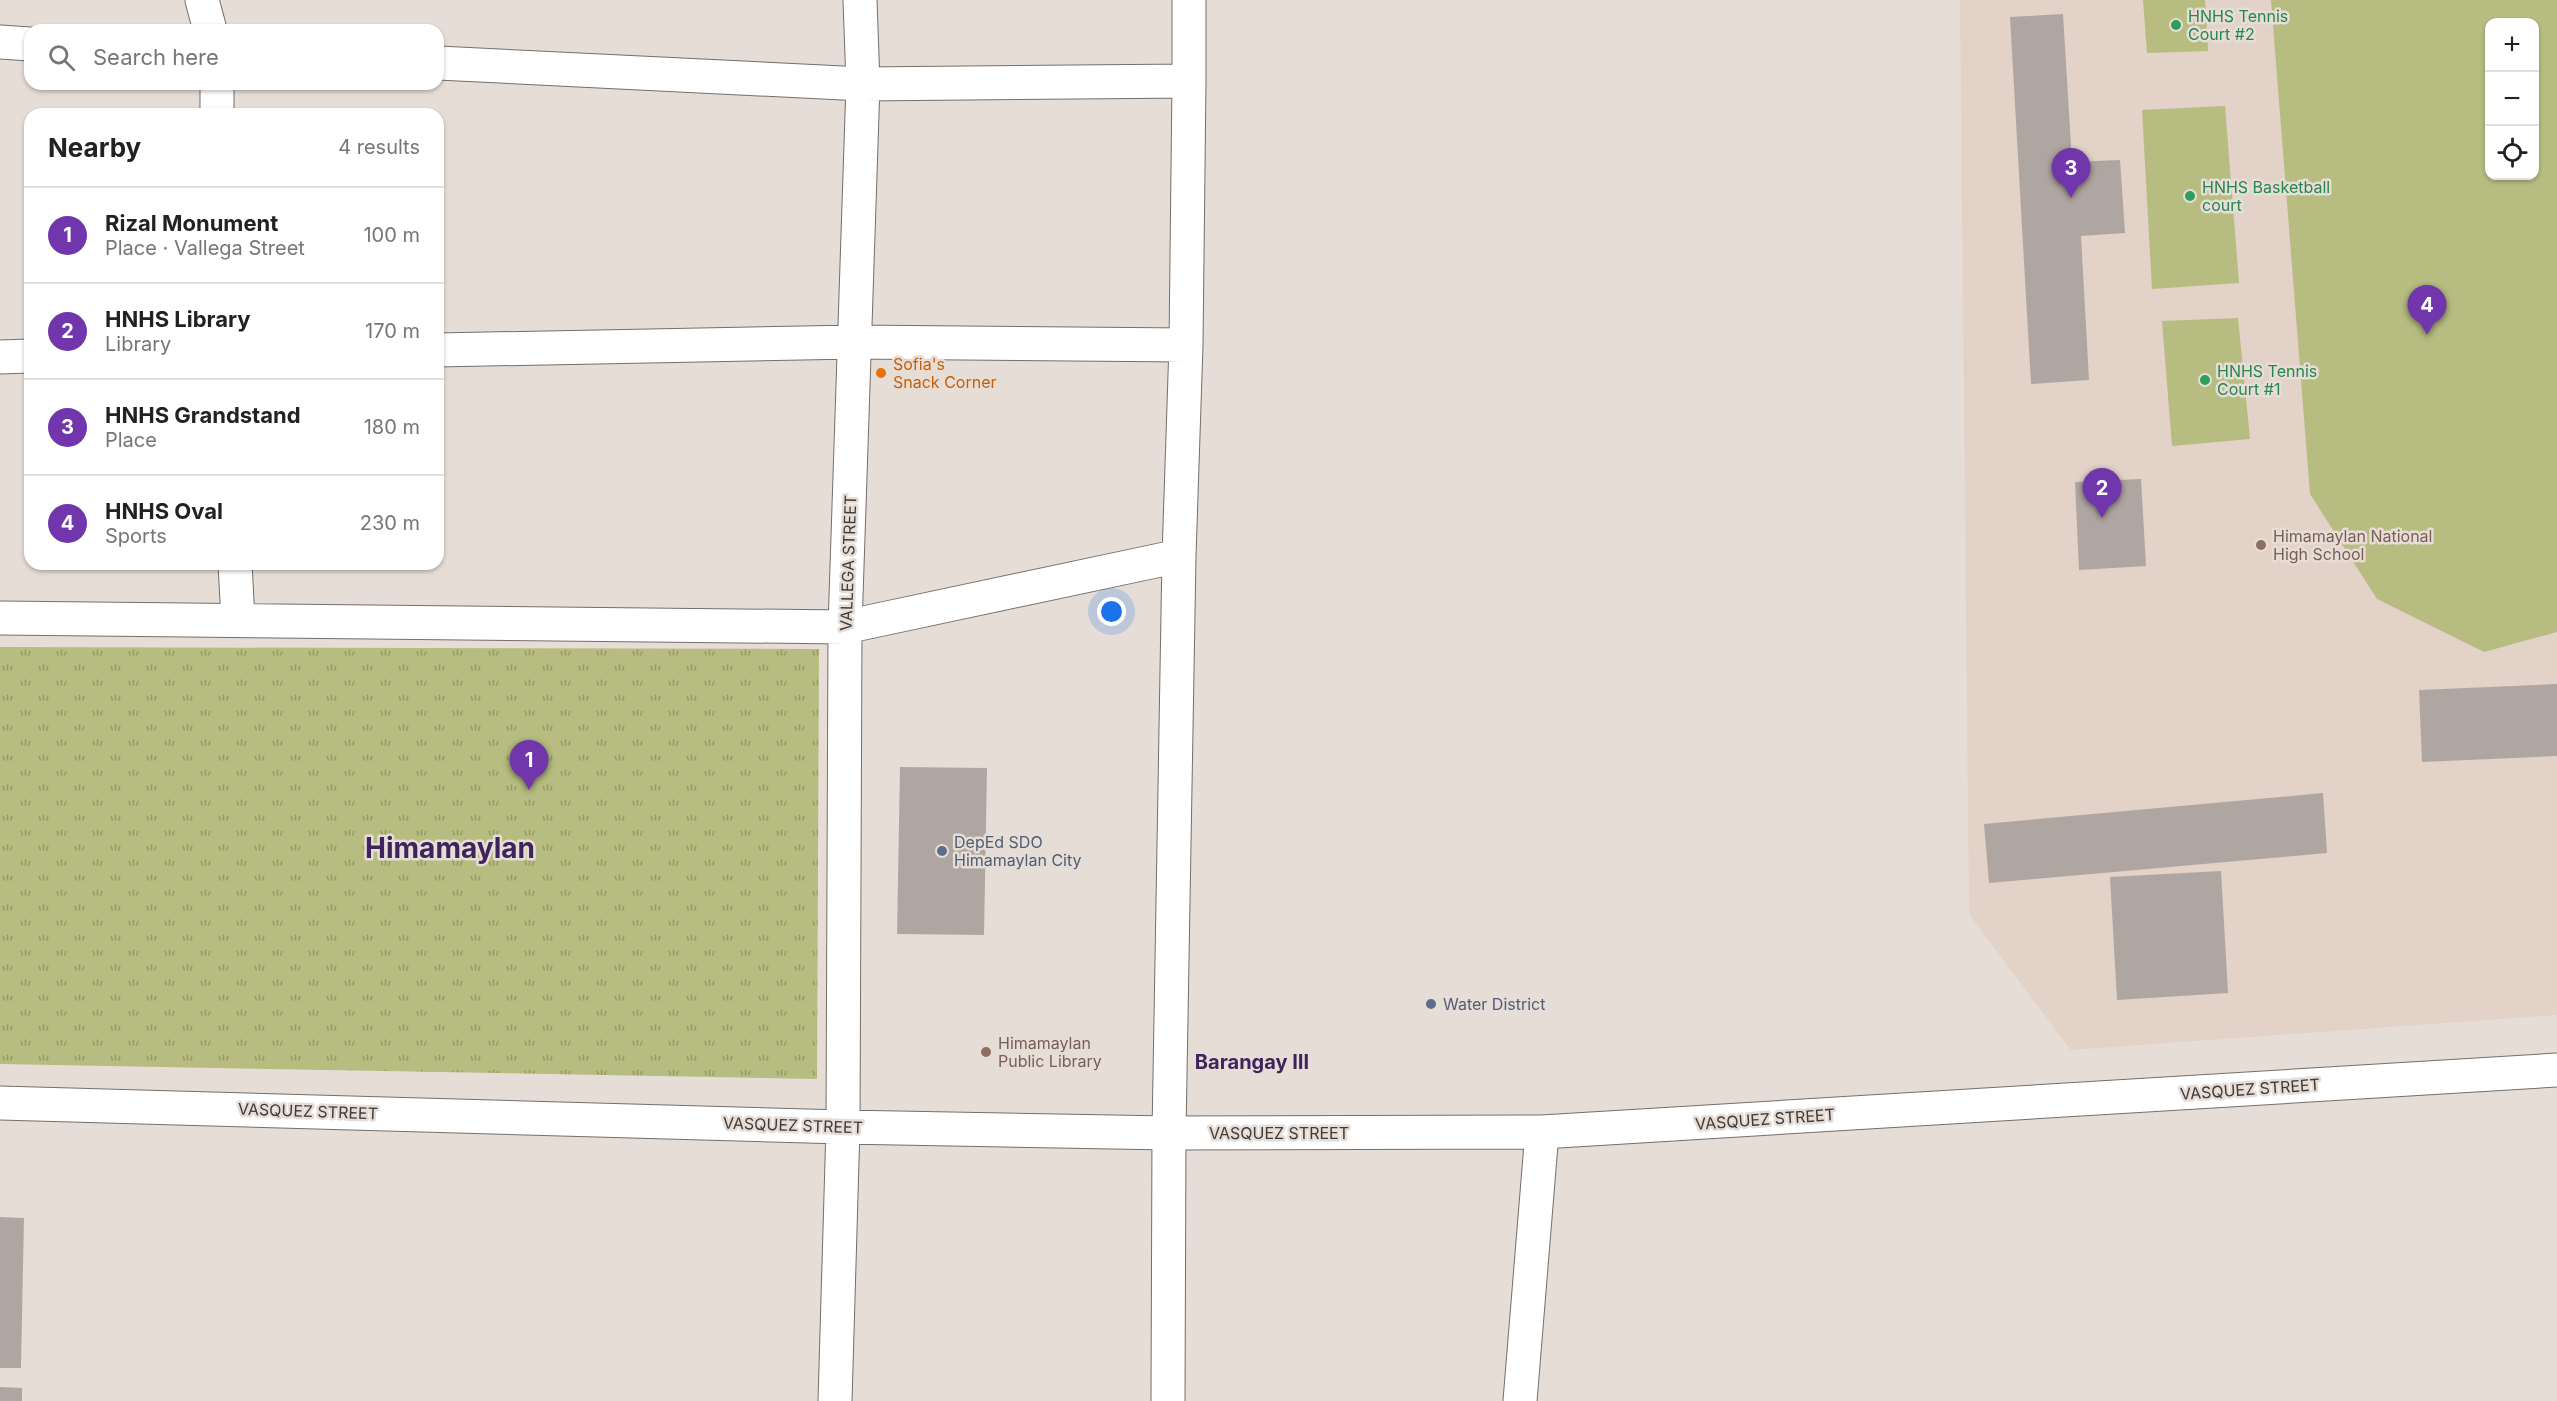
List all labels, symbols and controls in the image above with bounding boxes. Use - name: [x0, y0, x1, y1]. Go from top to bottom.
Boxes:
- place label: HNHS Tennis Court #2: [2188, 6, 2288, 44]
- marker: HNHS Tennis Court #2: [2169, 18, 2183, 32]
- map controls: [2485, 18, 2539, 180]
- button: +: [2485, 18, 2539, 72]
- search box: [24, 24, 444, 90]
- icon: search: [45, 41, 78, 74]
- text: Search here: [93, 44, 219, 70]
- button: −: [2485, 72, 2539, 126]
- button: locate: [2485, 126, 2539, 180]
- text: Nearby: [48, 132, 141, 163]
- text: 4 results: [338, 135, 420, 159]
- pin: 3: [2052, 148, 2090, 198]
- place label: HNHS Basketball court: [2202, 177, 2330, 215]
- marker: HNHS Basketball court: [2183, 189, 2197, 203]
- text: Rizal Monument: [105, 210, 278, 236]
- text: 1: [63, 223, 72, 247]
- text: 100 m: [363, 223, 420, 247]
- text: Place · Vallega Street: [105, 236, 305, 260]
- pin: 4: [2408, 286, 2446, 335]
- text: HNHS Library: [105, 306, 251, 332]
- text: 2: [61, 319, 74, 343]
- text: 170 m: [365, 319, 420, 343]
- text: Library: [105, 332, 171, 356]
- place label: Sofia's Snack Corner: [893, 354, 996, 392]
- place label: HNHS Tennis Court #1: [2217, 361, 2317, 399]
- marker: Sofia's Snack Corner: [874, 366, 888, 380]
- marker: HNHS Tennis Court #1: [2198, 373, 2212, 387]
- text: HNHS Grandstand: [105, 402, 301, 428]
- text: 3: [61, 415, 74, 439]
- text: 180 m: [364, 415, 420, 439]
- text: Place: [105, 428, 157, 452]
- pin: 2: [2082, 468, 2122, 518]
- street label: VALLEGA STREET: [836, 495, 860, 631]
- text: HNHS Oval: [105, 498, 223, 524]
- text: 4: [61, 511, 74, 535]
- text: 230 m: [360, 511, 420, 535]
- text: Sports: [105, 524, 167, 548]
- place label: Himamaylan National High School: [2273, 526, 2432, 564]
- marker: Himamaylan National High School: [2254, 538, 2268, 552]
- your location: [1097, 597, 1126, 626]
- pin: 1: [510, 740, 548, 790]
- district label: Himamaylan: [365, 831, 535, 865]
- place label: DepEd SDO Himamaylan City: [954, 832, 1082, 870]
- marker: DepEd SDO Himamaylan City: [935, 844, 949, 858]
- place label: Water District: [1443, 994, 1546, 1014]
- marker: Water District: [1424, 997, 1438, 1011]
- place label: Himamaylan Public Library: [998, 1033, 1102, 1071]
- marker: Himamaylan Public Library: [979, 1045, 993, 1059]
- district label: Barangay Ⅲ: [1195, 1050, 1309, 1074]
- street label: VASQUEZ STREET: [2179, 1074, 2321, 1104]
- street label: VASQUEZ STREET: [238, 1099, 378, 1123]
- street label: VASQUEZ STREET: [1694, 1104, 1836, 1134]
- street label: VASQUEZ STREET: [723, 1113, 863, 1137]
- street label: VASQUEZ STREET: [1209, 1123, 1349, 1143]

